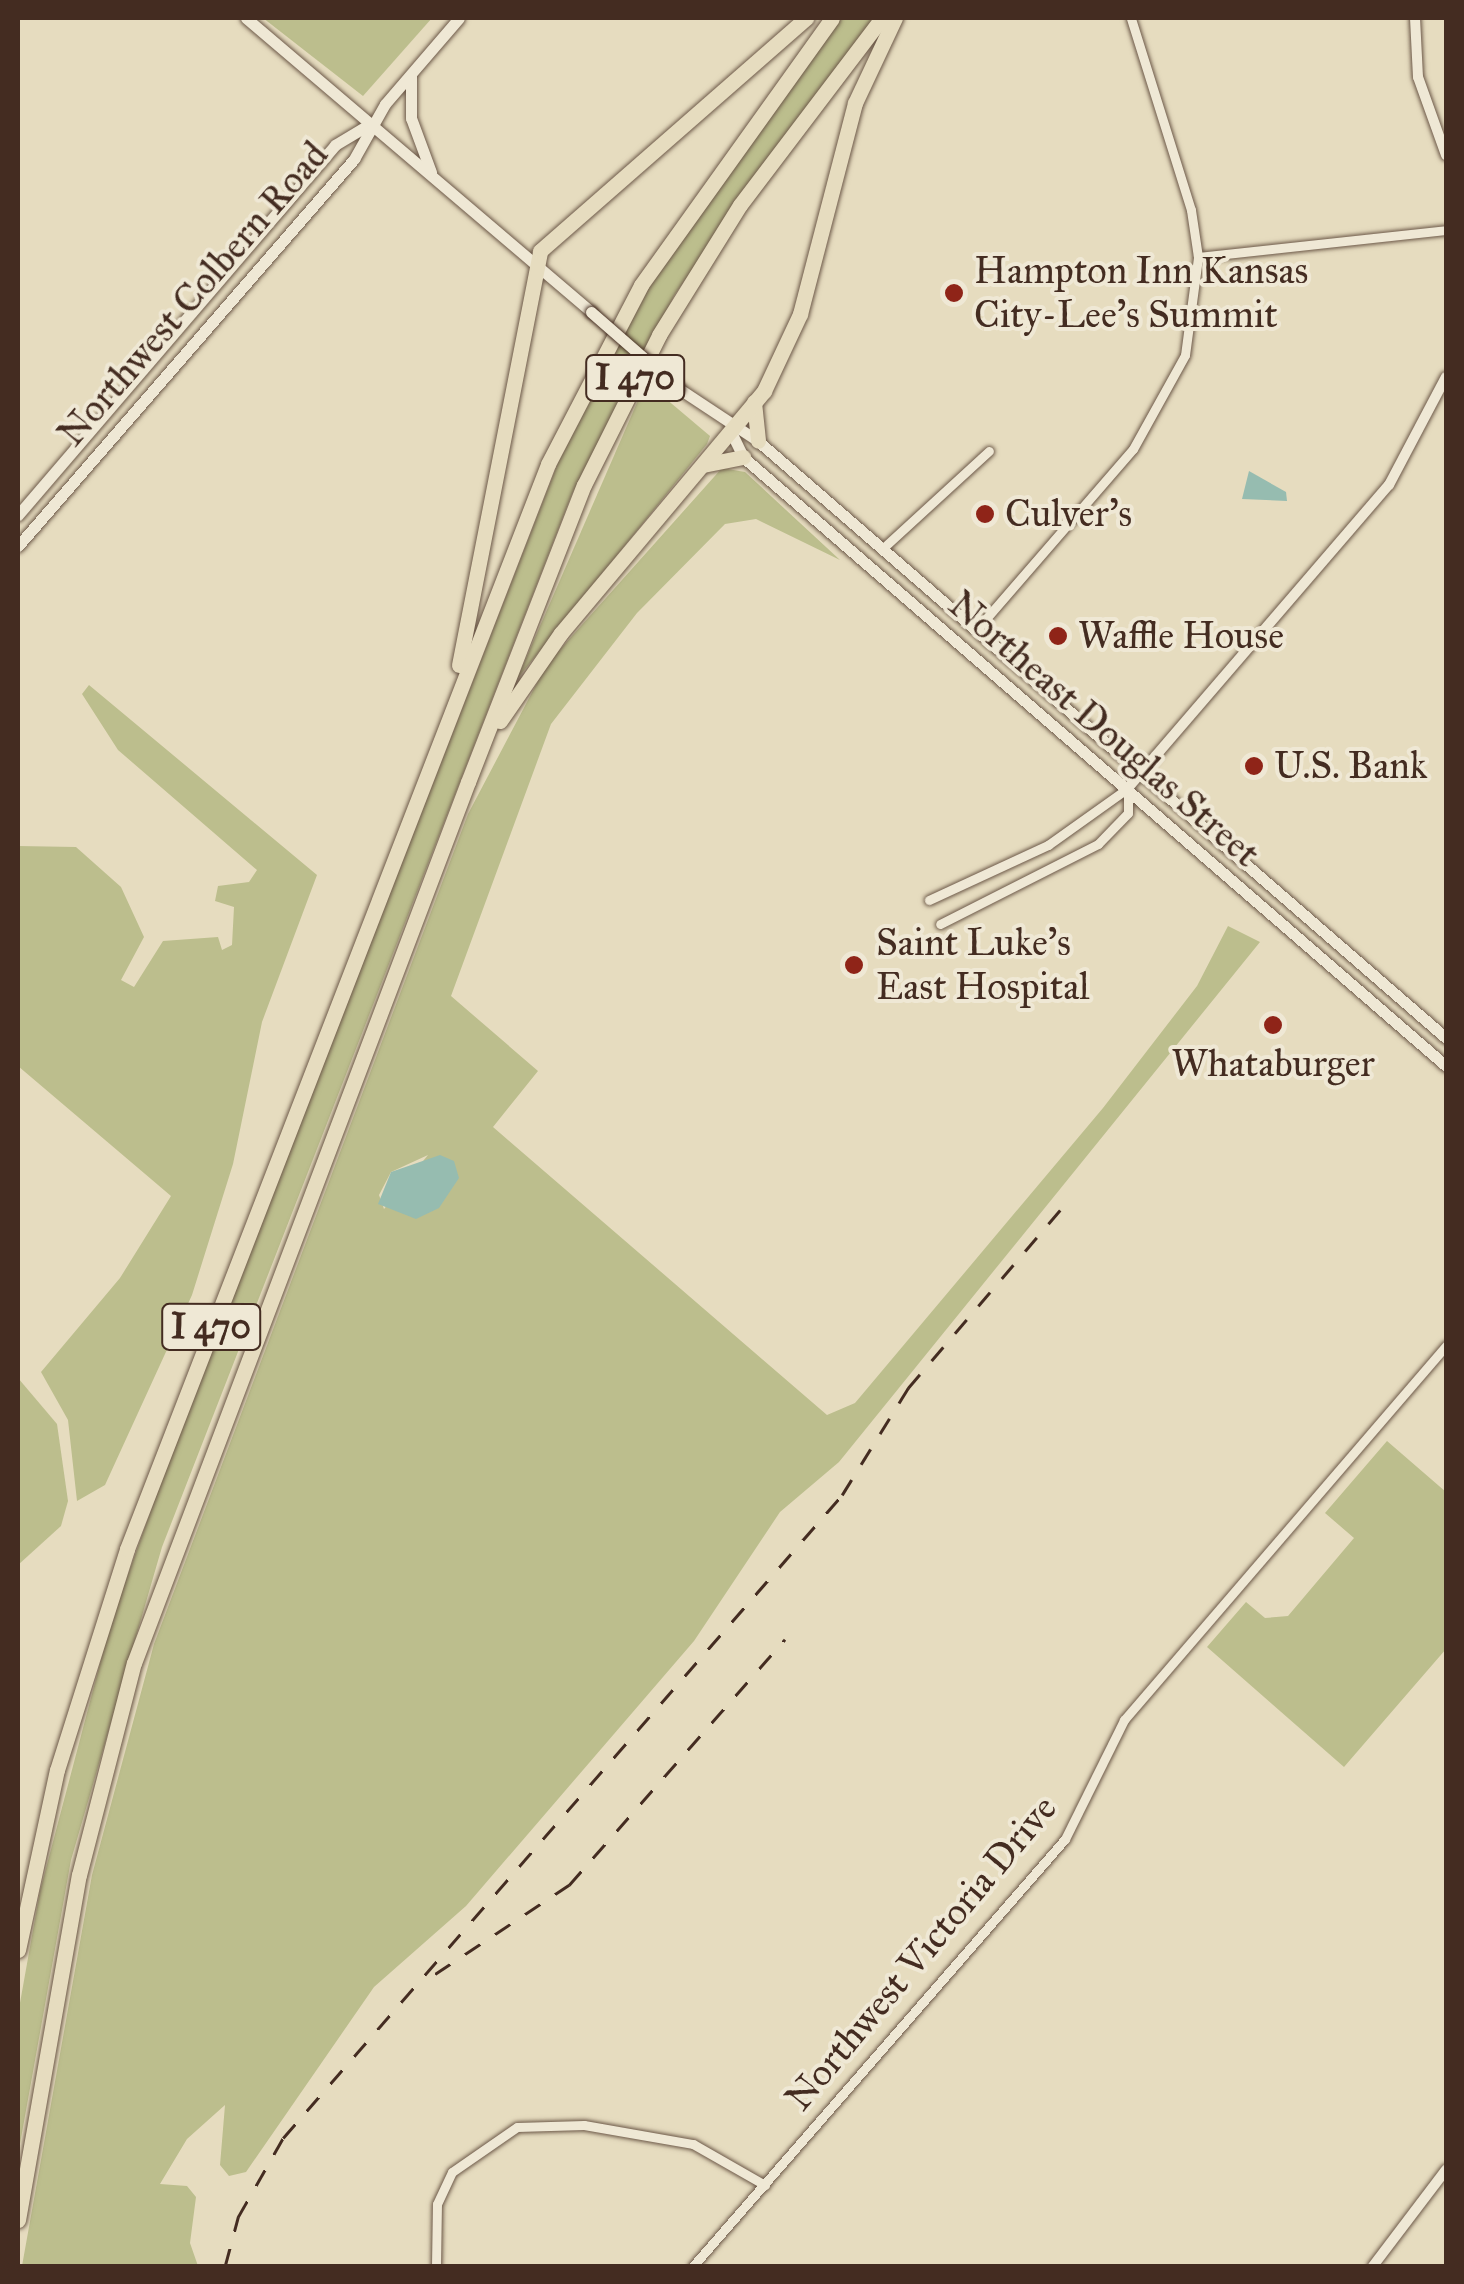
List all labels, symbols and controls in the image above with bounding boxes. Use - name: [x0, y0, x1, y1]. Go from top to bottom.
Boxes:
- street label: Northwest Colbern Road: [48, 132, 338, 456]
- place label: Hampton Inn Kansas City-Lee's Summit: [974, 248, 1308, 338]
- marker: Hampton Inn Kansas City-Lee's Summit: [943, 282, 965, 304]
- road number: I 470: [585, 348, 685, 408]
- place label: Culver's: [1005, 491, 1132, 537]
- marker: Culver's: [974, 503, 996, 525]
- street label: Northeast Douglas Street: [939, 582, 1269, 876]
- place label: Waffle House: [1078, 613, 1284, 659]
- marker: Waffle House: [1047, 625, 1069, 647]
- place label: U.S. Bank: [1274, 743, 1427, 789]
- marker: U.S. Bank: [1243, 755, 1265, 777]
- place label: Saint Luke's East Hospital: [876, 920, 1090, 1009]
- marker: Saint Luke's East Hospital: [841, 952, 867, 978]
- marker: Whataburger: [1262, 1014, 1284, 1036]
- place label: Whataburger: [1171, 1041, 1375, 1087]
- road number: I 470: [161, 1297, 261, 1357]
- street label: Northwest Victoria Drive: [776, 1786, 1066, 2120]

